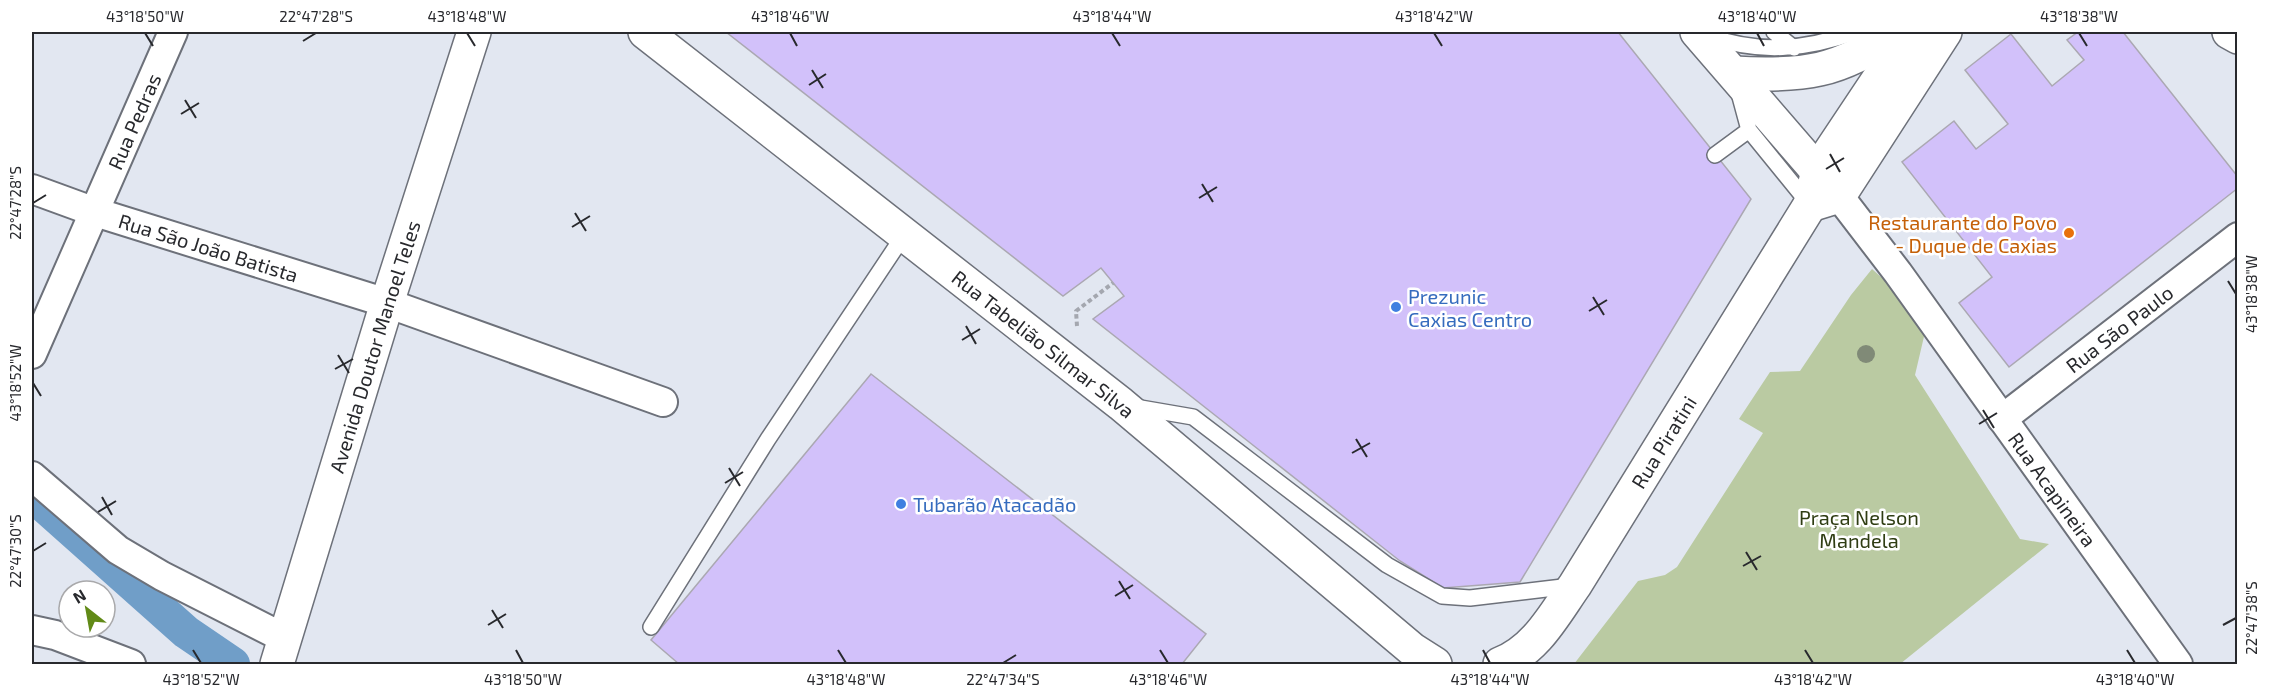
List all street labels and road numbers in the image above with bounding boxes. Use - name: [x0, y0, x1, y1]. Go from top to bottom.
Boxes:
- street label: Rua Pedras: [102, 70, 165, 173]
- street label: Rua São João Batista: [116, 208, 301, 287]
- street label: Avenida Doutor Manoel Teles: [324, 217, 425, 476]
- street label: Rua Tabelião Silmar Silva: [948, 265, 1140, 423]
- street label: Rua São Paulo: [2061, 280, 2178, 377]
- street label: Rua Piratini: [1626, 391, 1701, 493]
- street label: Rua Acapineira: [2004, 427, 2102, 551]

